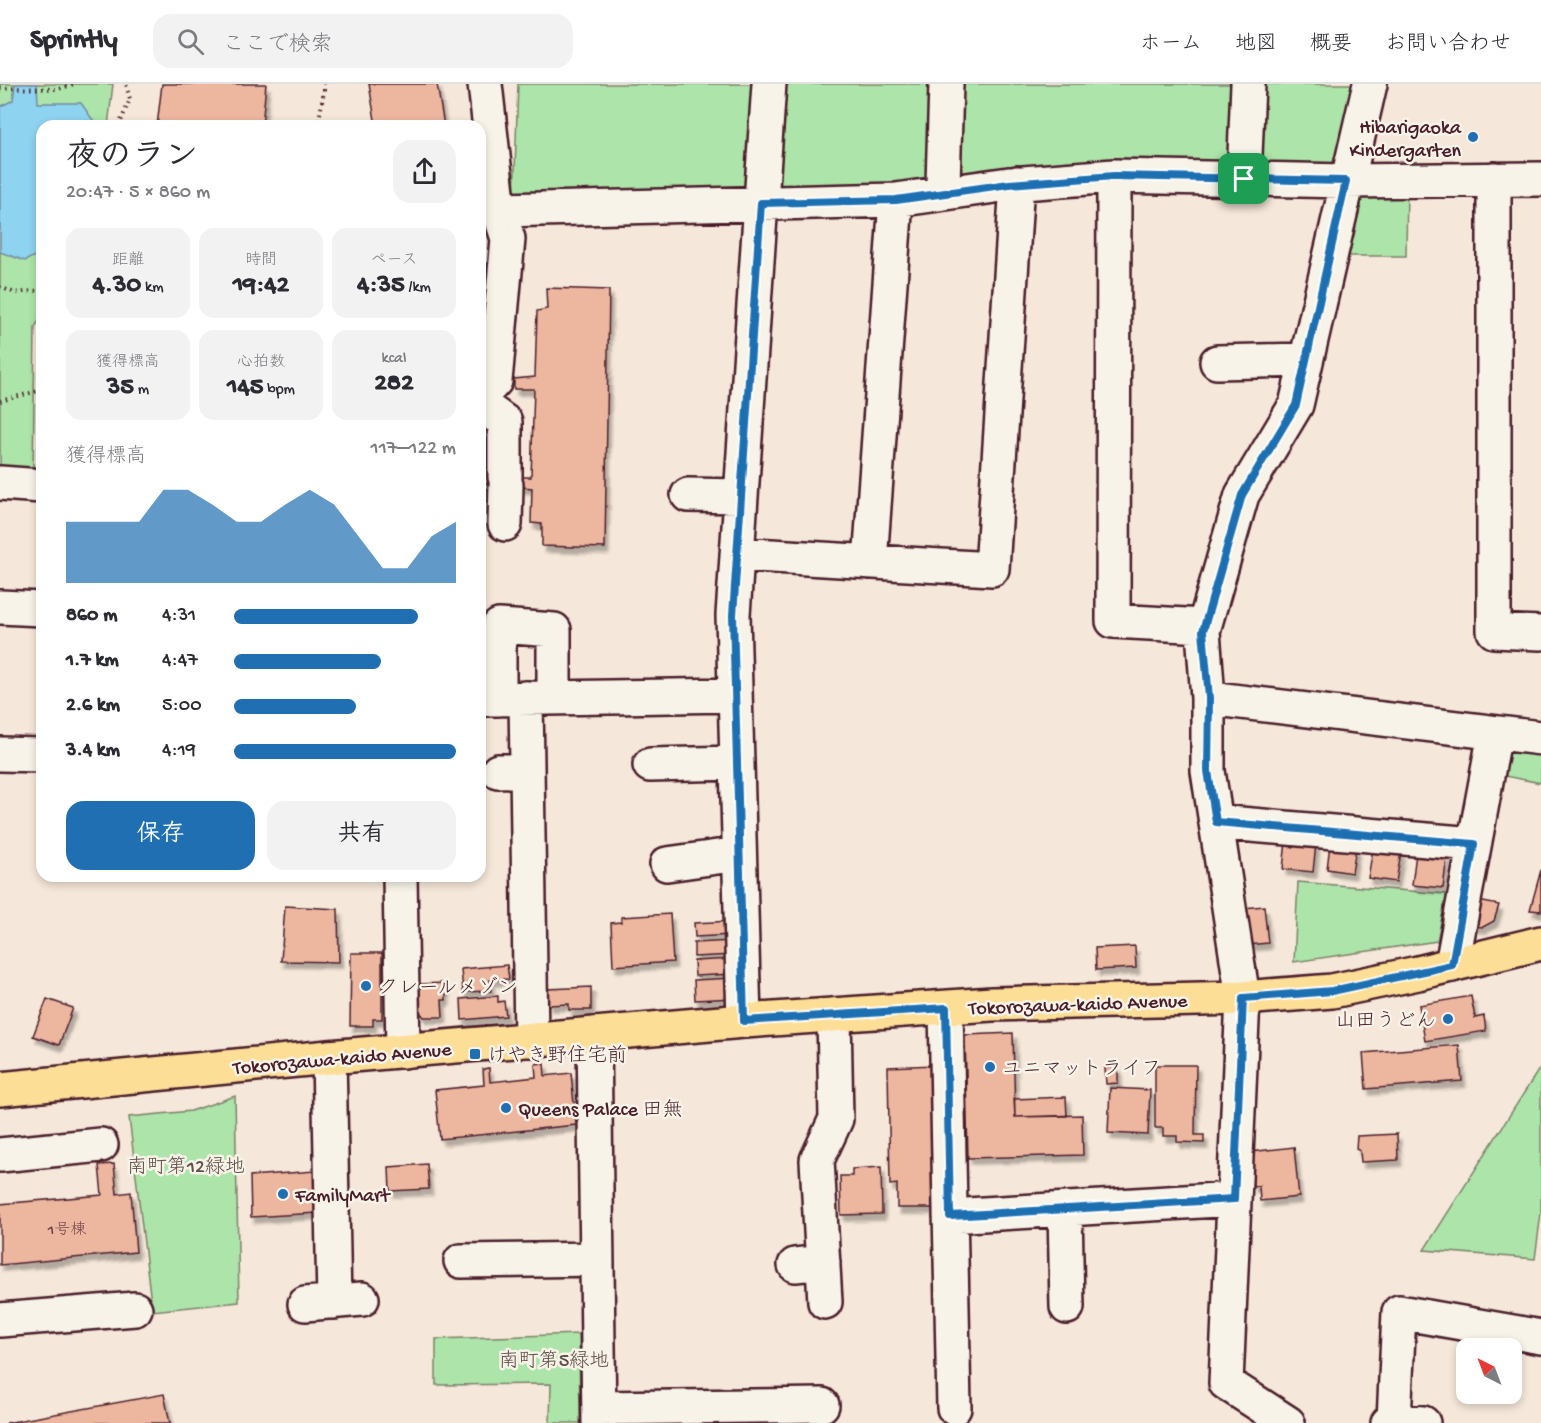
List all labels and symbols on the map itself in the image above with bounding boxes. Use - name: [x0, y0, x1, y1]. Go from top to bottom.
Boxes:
- place label: Hibarigaoka Kindergarten: [1349, 118, 1462, 164]
- marker: Hibarigaoka Kindergarten: [1466, 130, 1480, 144]
- pin: [1218, 153, 1269, 204]
- place label: クレールメゾン: [378, 976, 518, 1001]
- marker: クレールメゾン: [359, 979, 373, 993]
- street label: Tokorozawa-kaido Avenue: [967, 991, 1189, 1022]
- place label: 山田うどん: [1336, 1011, 1436, 1034]
- marker: 山田うどん: [1441, 1012, 1455, 1026]
- street label: Tokorozawa-kaido Avenue: [231, 1039, 453, 1082]
- place label: けやき野住宅前: [487, 1044, 627, 1069]
- marker: けやき野住宅前: [468, 1047, 482, 1061]
- place label: ユニマットライフ: [1002, 1059, 1161, 1082]
- marker: ユニマットライフ: [983, 1060, 997, 1074]
- place label: Queens Palace 田無: [518, 1099, 683, 1123]
- marker: Queens Palace 田無: [499, 1101, 513, 1115]
- park label: 南町第12緑地: [127, 1155, 245, 1180]
- place label: FamilyMart: [294, 1186, 391, 1209]
- marker: FamilyMart: [276, 1187, 290, 1201]
- house number: 1号棟: [47, 1220, 86, 1241]
- north arrow: [1456, 1338, 1522, 1404]
- park label: 南町第5緑地: [499, 1349, 609, 1374]

